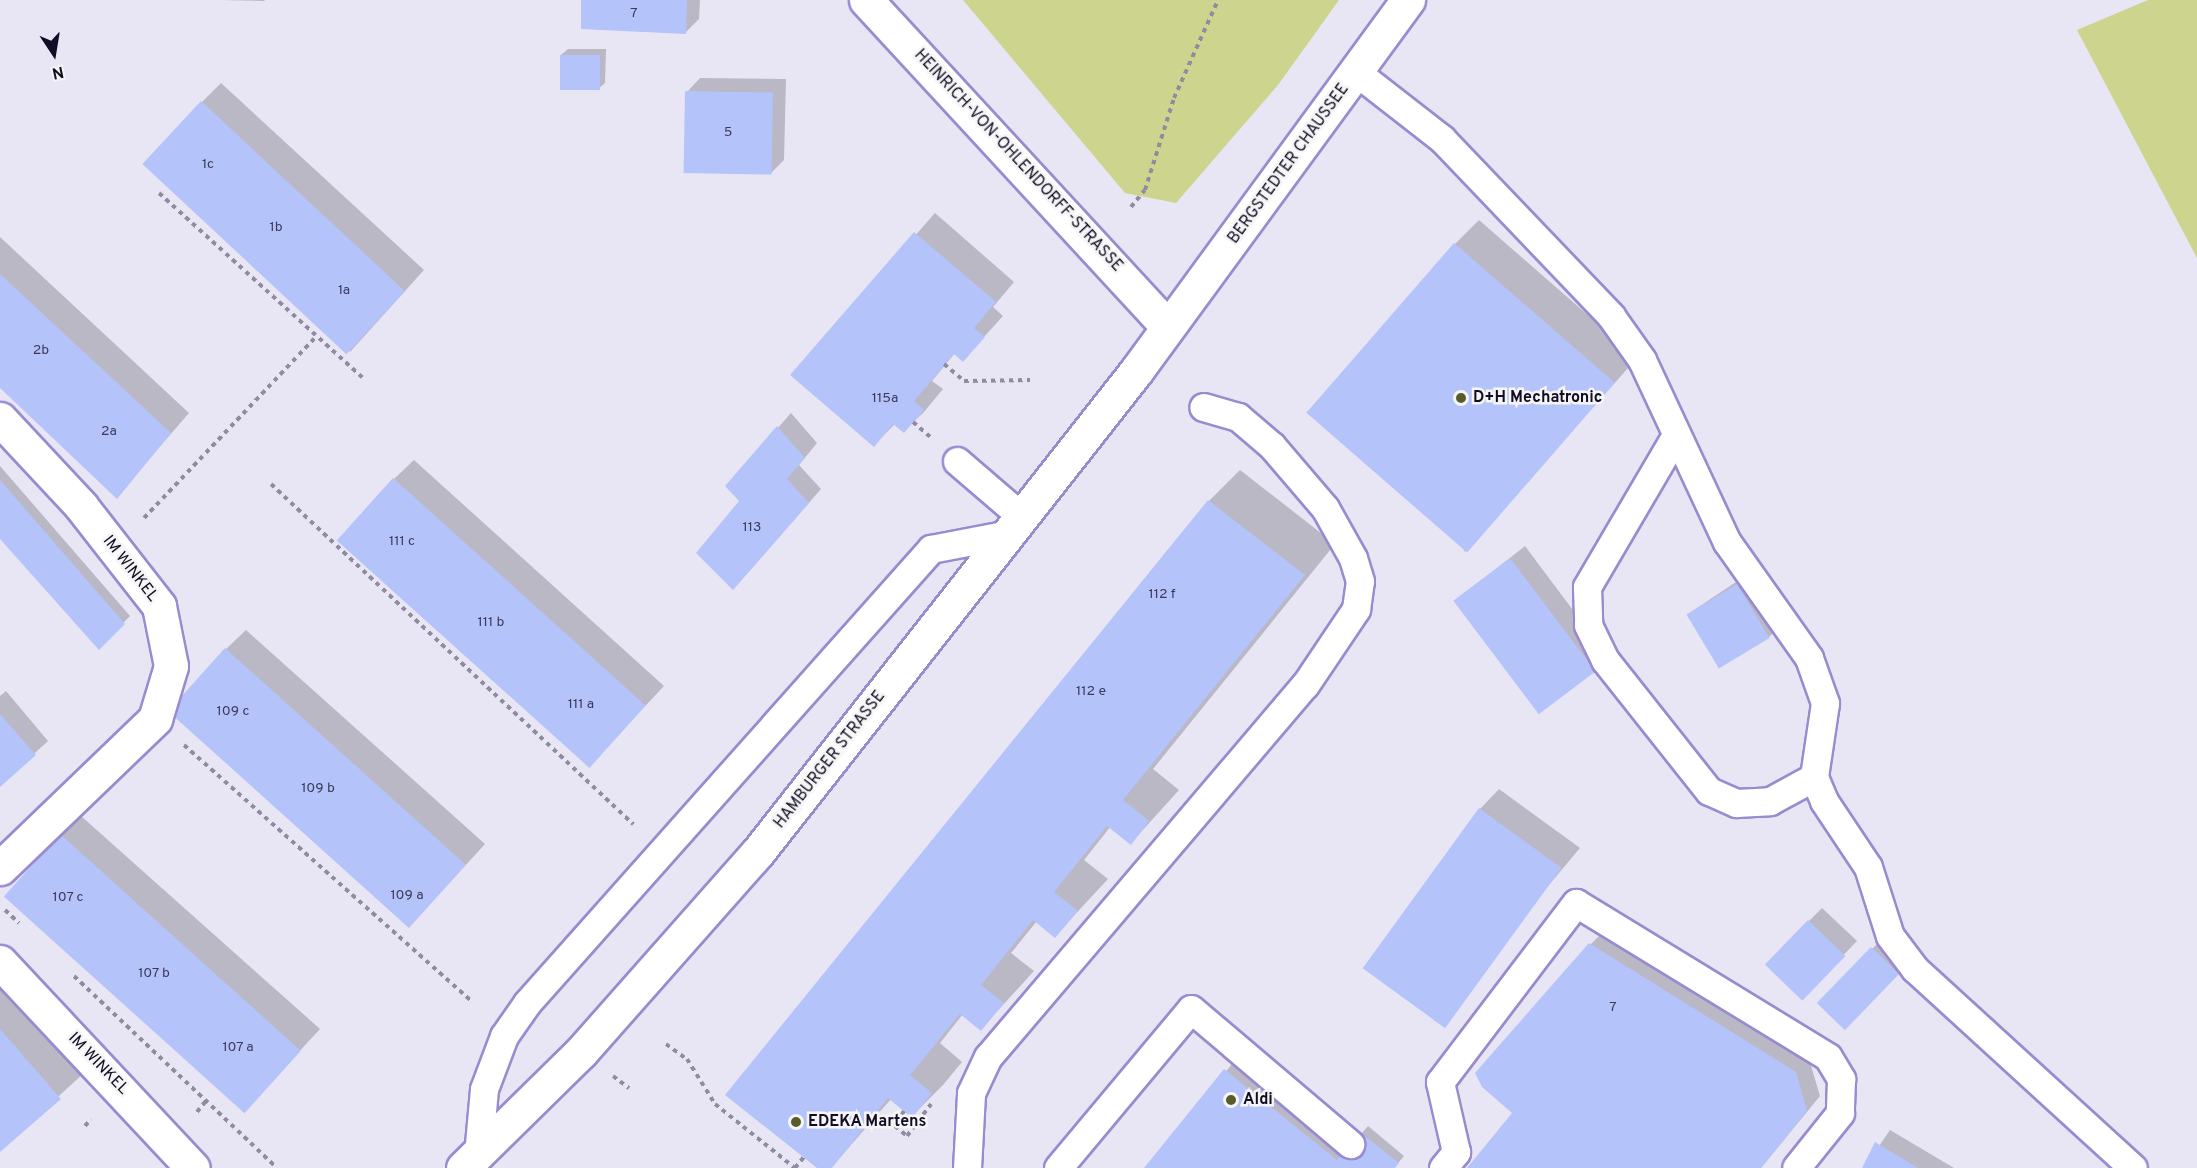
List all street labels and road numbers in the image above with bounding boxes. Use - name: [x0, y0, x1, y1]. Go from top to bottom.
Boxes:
- street label: HEINRICH-VON-OHLENDORFF-STRASSE: [910, 46, 1126, 276]
- street label: BERGSTEDTER CHAUSSEE: [1224, 80, 1354, 248]
- street label: IM WINKEL: [98, 532, 162, 606]
- street label: HAMBURGER STRASSE: [770, 687, 890, 833]
- street label: IM WINKEL: [64, 1029, 132, 1099]

